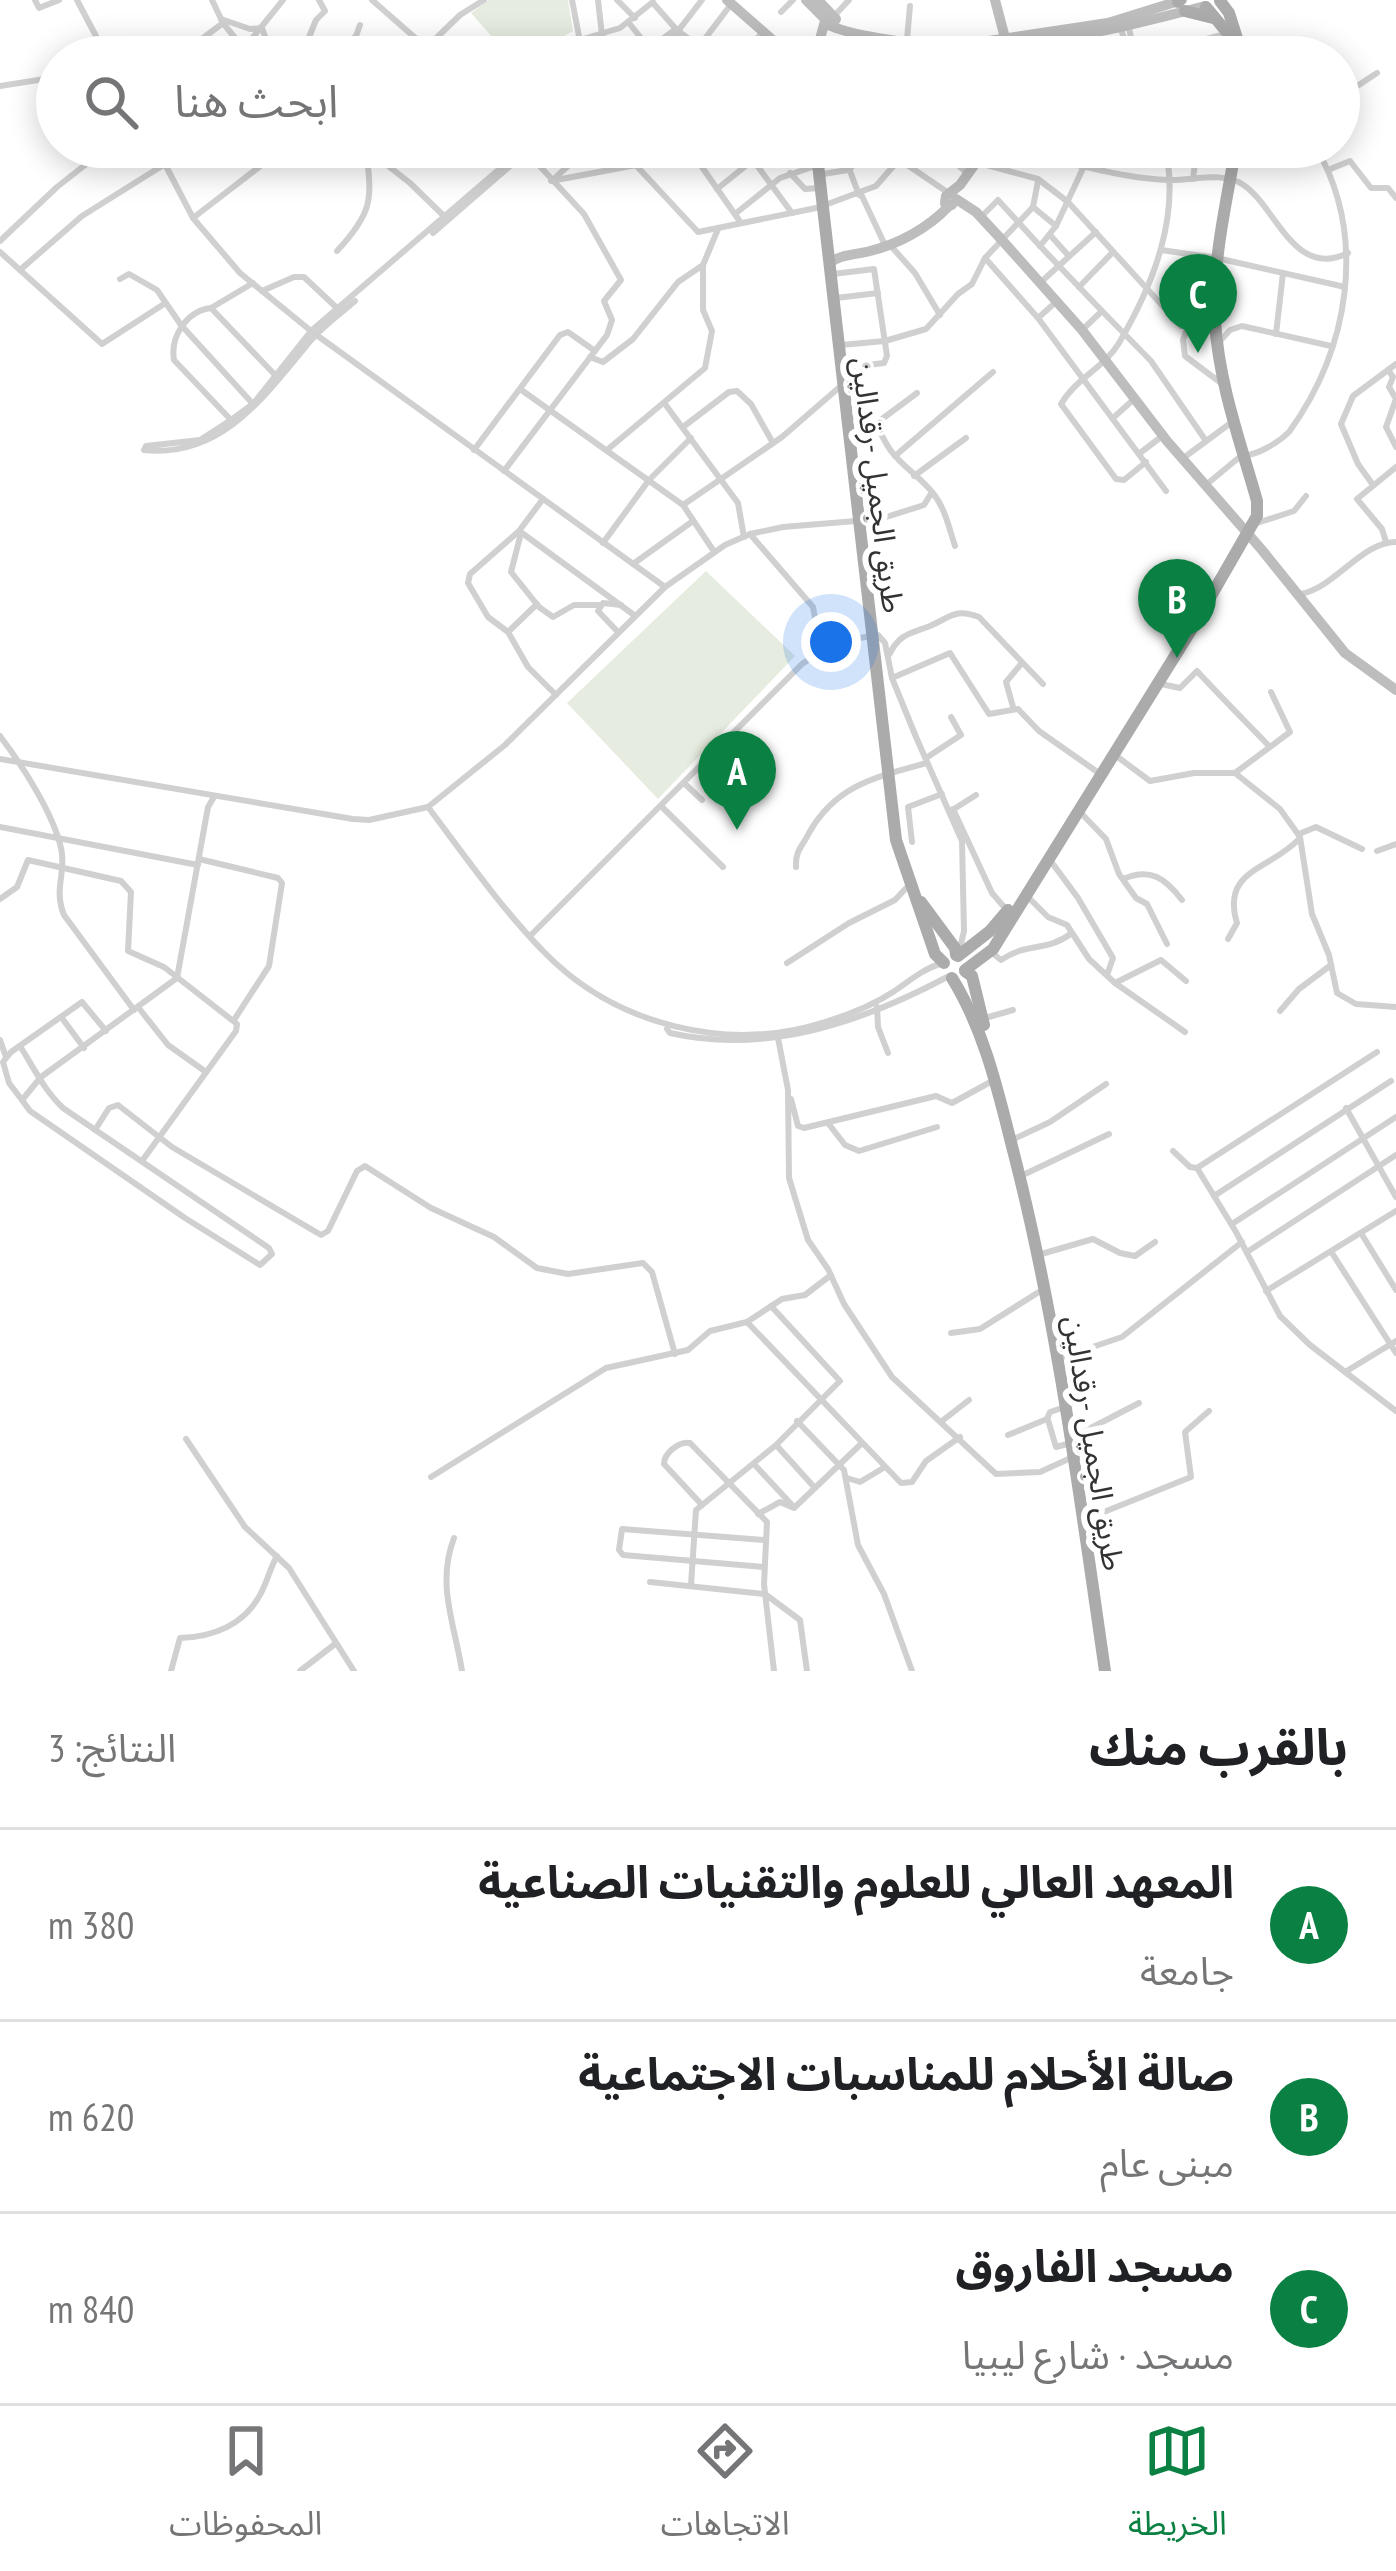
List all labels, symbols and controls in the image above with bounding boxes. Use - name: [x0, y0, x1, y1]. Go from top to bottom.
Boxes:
- search box: [36, 36, 1360, 168]
- icon: search: [78, 69, 144, 135]
- text: ابحث هنا: [174, 71, 339, 129]
- pin: C: [1159, 254, 1237, 353]
- street label: طريق الجميل -رقدالين: [844, 355, 914, 615]
- pin: B: [1138, 559, 1216, 658]
- your location: [801, 612, 861, 672]
- pin: A: [698, 731, 776, 830]
- street label: طريق الجميل -رقدالين: [1056, 1313, 1134, 1573]
- text: بالقرب منك: [1089, 1713, 1348, 1779]
- text: النتائج: 3: [48, 1722, 176, 1773]
- text: المعهد العالي للعلوم والتقنيات الصناعية: [478, 1852, 1234, 1910]
- text: 380 m: [48, 1899, 134, 1950]
- text: A: [1299, 1899, 1319, 1950]
- text: جامعة: [1140, 1945, 1234, 1996]
- text: صالة الأحلام للمناسبات الاجتماعية: [578, 2044, 1234, 2102]
- text: 620 m: [48, 2091, 134, 2142]
- text: B: [1299, 2091, 1319, 2142]
- text: مبنى عام: [1100, 2137, 1234, 2188]
- text: مسجد الفاروق: [956, 2236, 1234, 2294]
- text: 840 m: [48, 2283, 134, 2334]
- text: C: [1300, 2283, 1318, 2334]
- text: مسجد · شارع ليبيا: [962, 2329, 1234, 2380]
- tab: المحفوظات: [169, 2418, 322, 2559]
- tab: الاتجاهات: [661, 2418, 790, 2559]
- tab: الخريطة: [1128, 2418, 1227, 2559]

